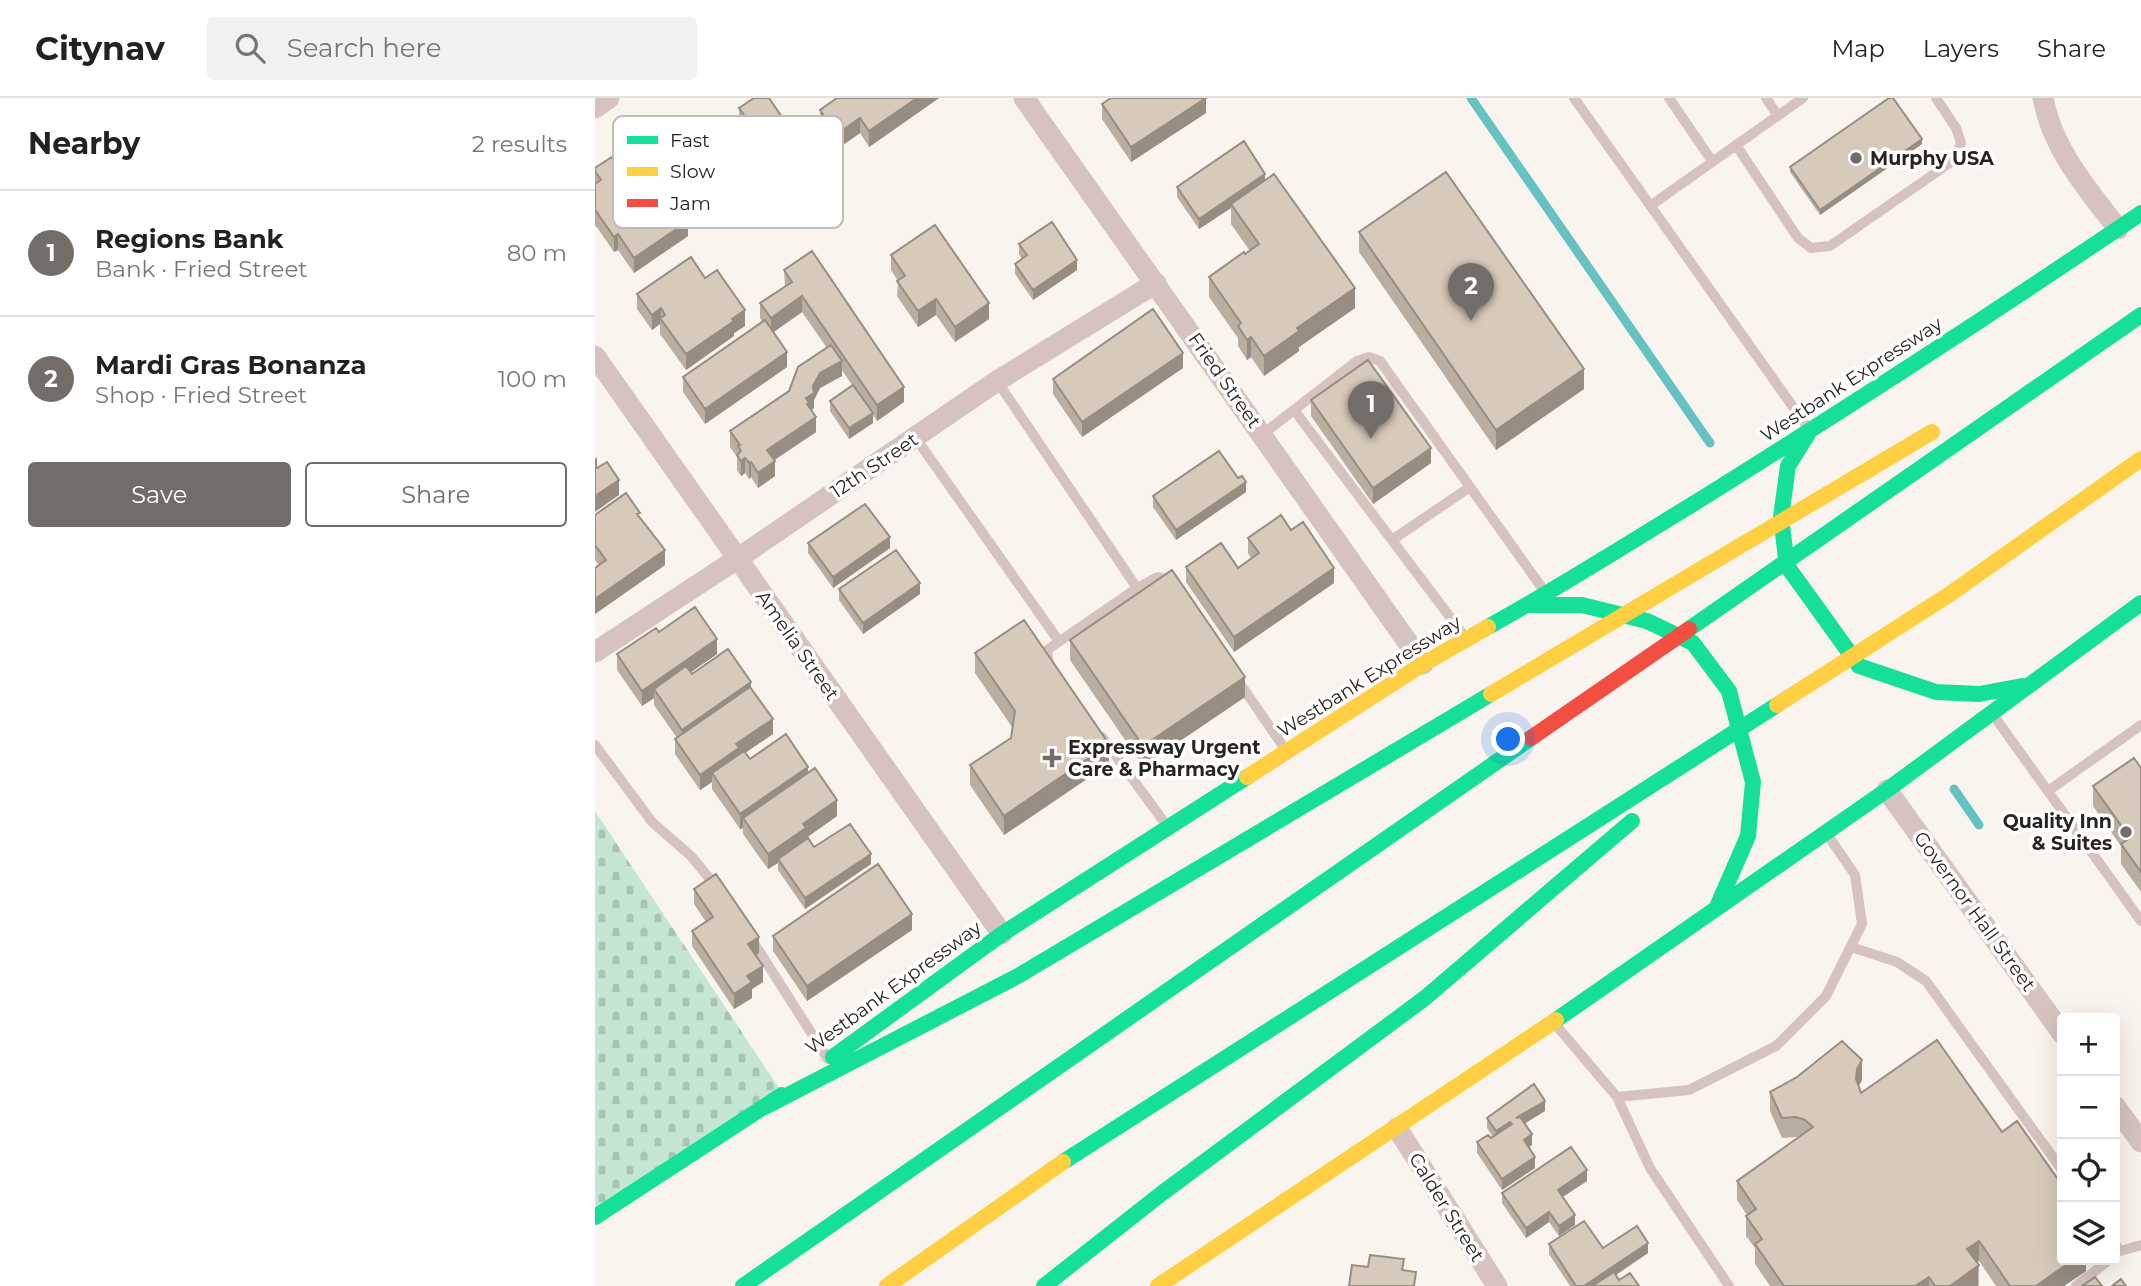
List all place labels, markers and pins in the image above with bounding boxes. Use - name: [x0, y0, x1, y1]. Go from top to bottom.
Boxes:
- place label: Murphy USA: [1870, 147, 1994, 170]
- marker: Murphy USA: [1848, 150, 1864, 166]
- pin: 2: [1448, 263, 1494, 321]
- pin: 1: [1348, 381, 1394, 439]
- place label: Expressway Urgent Care & Pharmacy: [1068, 736, 1260, 781]
- marker: Expressway Urgent Care & Pharmacy: [1042, 748, 1062, 768]
- place label: Quality Inn & Suites: [2003, 810, 2112, 855]
- marker: Quality Inn & Suites: [2118, 824, 2134, 840]

